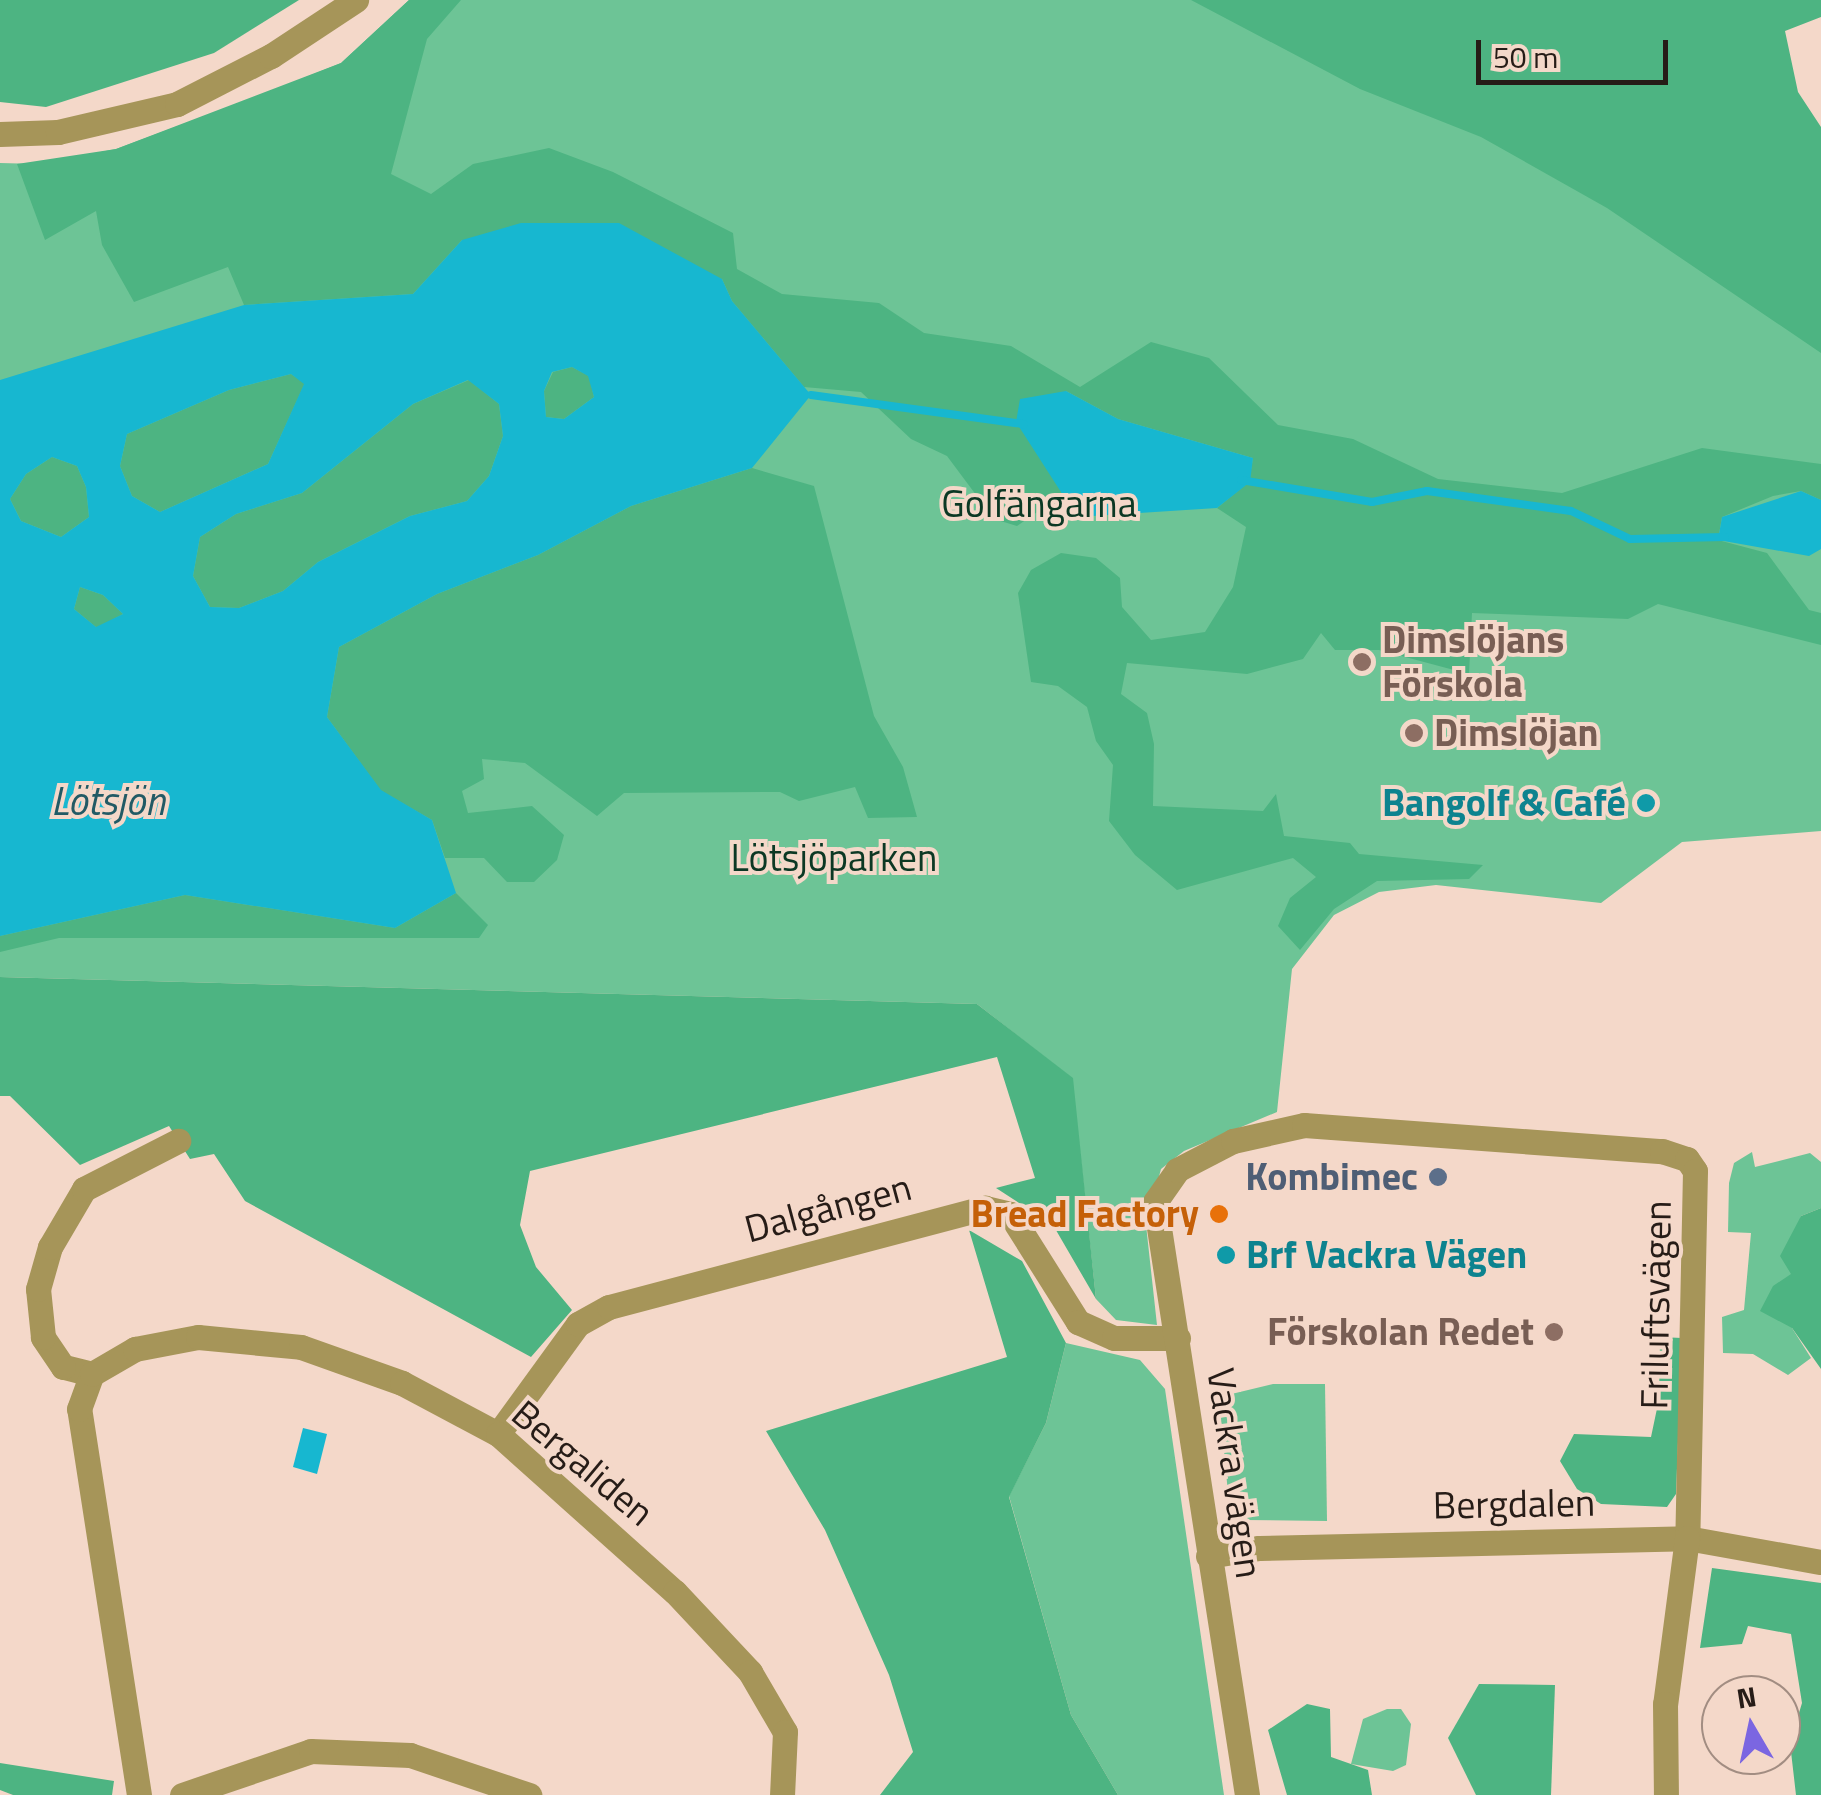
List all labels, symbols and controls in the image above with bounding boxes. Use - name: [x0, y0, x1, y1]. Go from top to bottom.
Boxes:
- scale bar: [1481, 20, 1674, 82]
- text: 50 m: [1493, 34, 1558, 80]
- park label: Golfängarna: [941, 481, 1137, 527]
- place label: Dimslöjans Förskola: [1382, 617, 1565, 706]
- marker: Dimslöjans Förskola: [1351, 651, 1373, 673]
- place label: Dimslöjan: [1434, 710, 1599, 756]
- marker: Dimslöjan: [1403, 722, 1425, 744]
- water label: Lötsjön: [51, 777, 165, 825]
- place label: Bangolf & Café: [1382, 780, 1626, 826]
- marker: Bangolf & Café: [1635, 792, 1657, 814]
- park label: Lötsjöparken: [731, 835, 937, 881]
- place label: Kombimec: [1245, 1154, 1418, 1200]
- street label: Dalgången: [740, 1164, 916, 1252]
- marker: Kombimec: [1427, 1166, 1449, 1188]
- place label: Bread Factory: [971, 1191, 1199, 1237]
- street label: Friluftsvägen: [1631, 1200, 1681, 1410]
- marker: Bread Factory: [1208, 1203, 1230, 1225]
- place label: Brf Vackra Vägen: [1246, 1232, 1527, 1278]
- marker: Brf Vackra Vägen: [1215, 1244, 1237, 1266]
- place label: Förskolan Redet: [1267, 1309, 1534, 1355]
- marker: Förskolan Redet: [1543, 1321, 1565, 1343]
- street label: Vackra vägen: [1198, 1365, 1272, 1581]
- street label: Bergaliden: [503, 1391, 663, 1535]
- street label: Bergdalen: [1432, 1480, 1596, 1528]
- text: N: [1734, 1674, 1759, 1720]
- north arrow: [1701, 1675, 1801, 1775]

